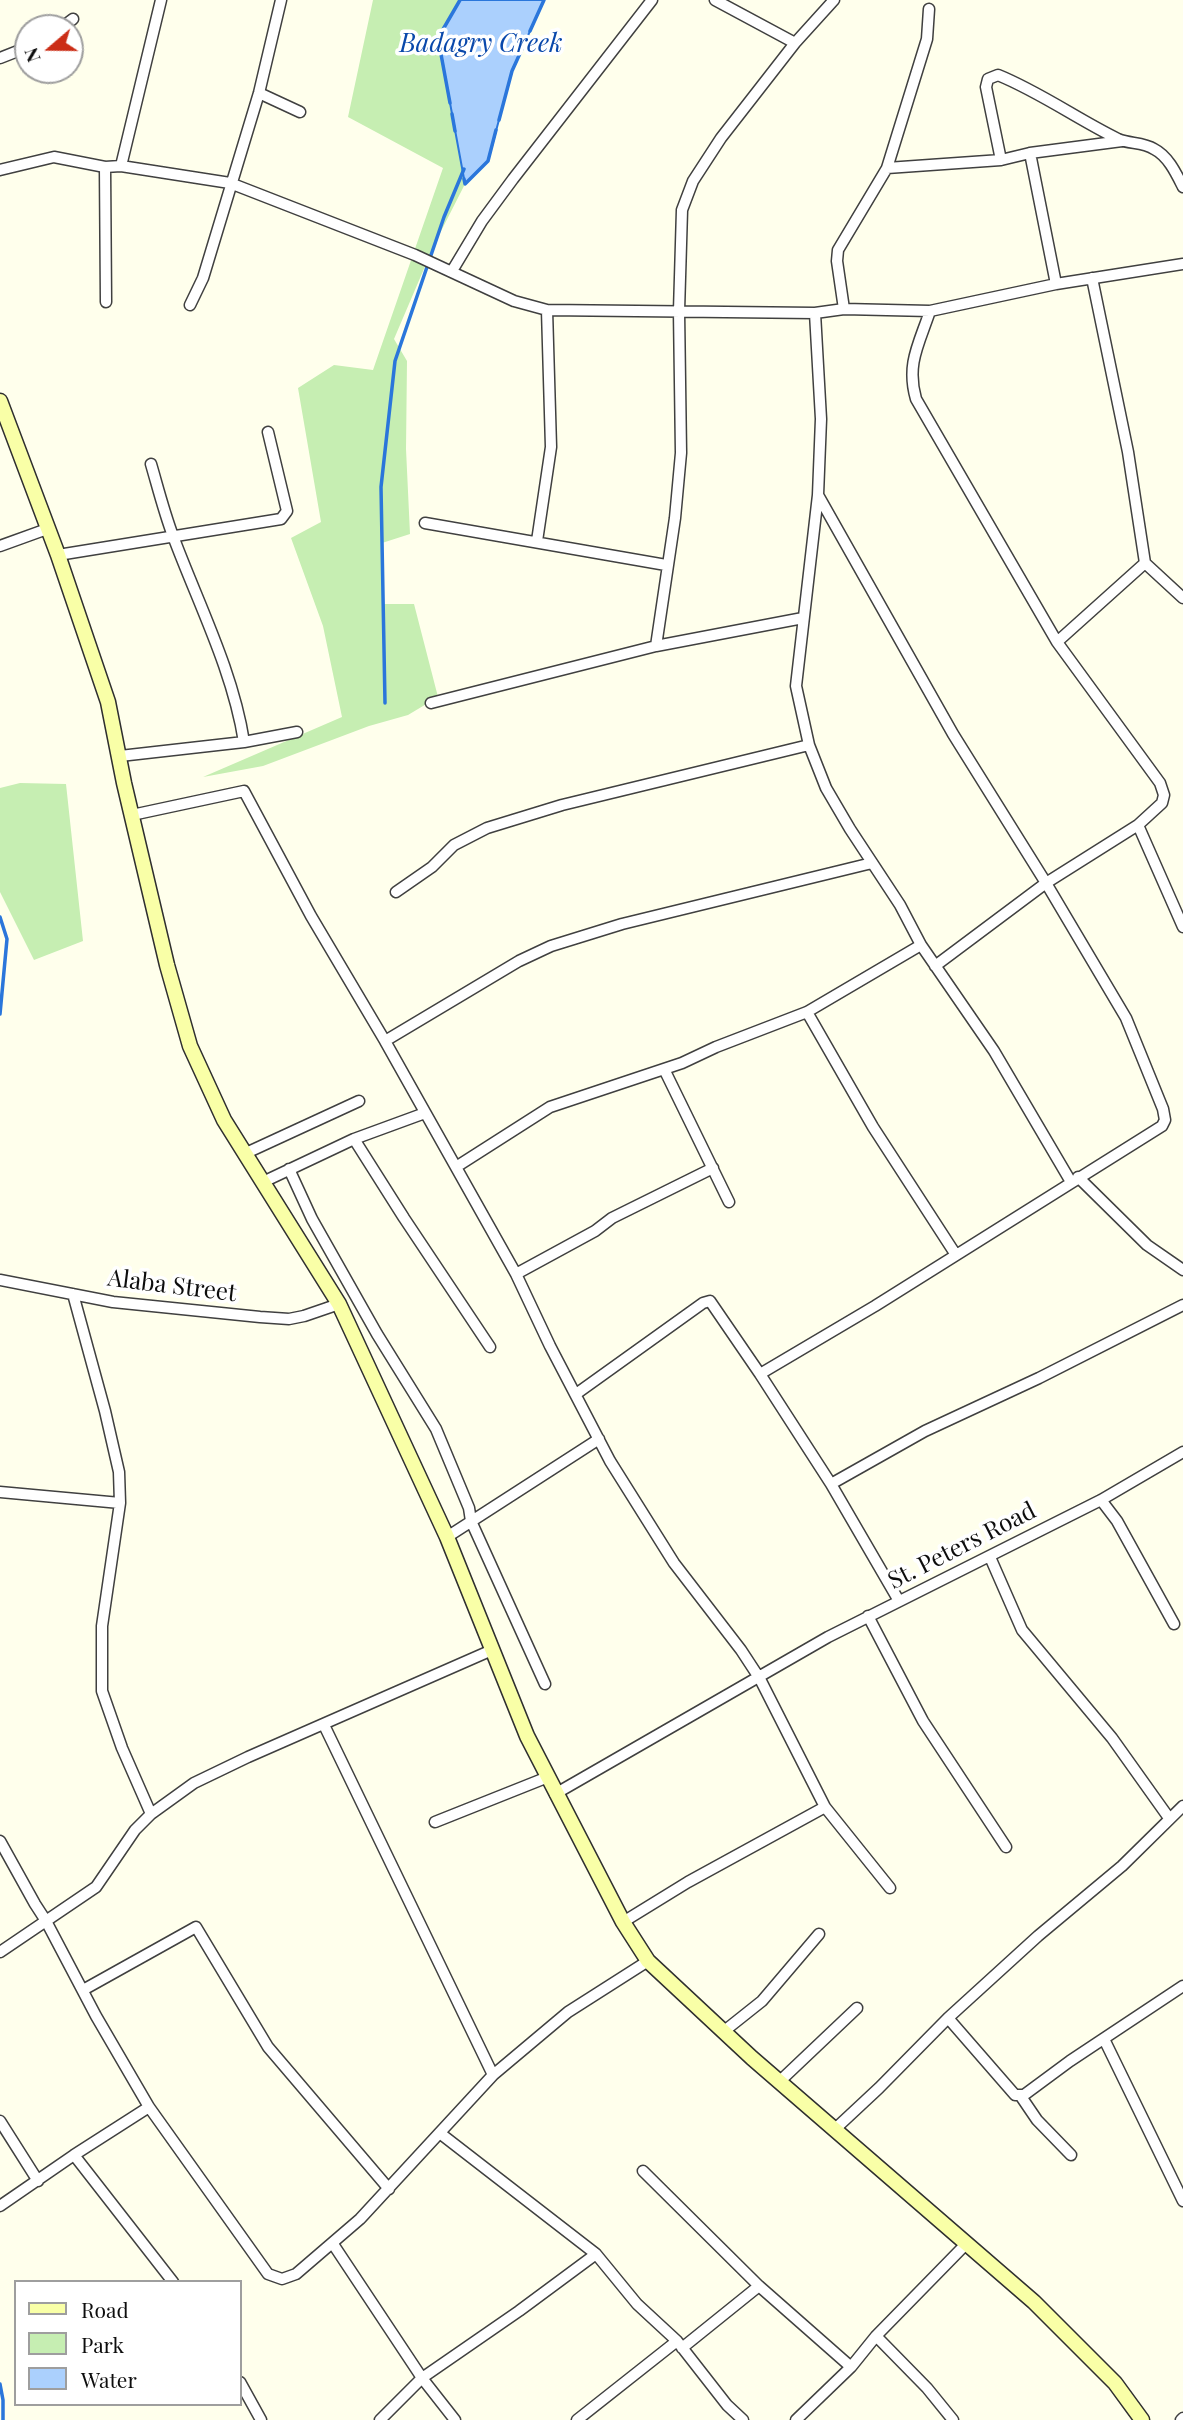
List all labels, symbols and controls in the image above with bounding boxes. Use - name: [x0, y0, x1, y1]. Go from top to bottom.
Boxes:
- north arrow: [14, 14, 84, 84]
- water label: Badagry Creek: [399, 28, 563, 60]
- text: N: [17, 45, 46, 66]
- street label: Alaba Street: [106, 1264, 238, 1308]
- street label: St. Peters Road: [883, 1496, 1041, 1596]
- legend: [14, 2280, 242, 2406]
- text: Road: [81, 2295, 129, 2323]
- text: Park: [81, 2330, 124, 2358]
- text: Water: [81, 2365, 137, 2393]

